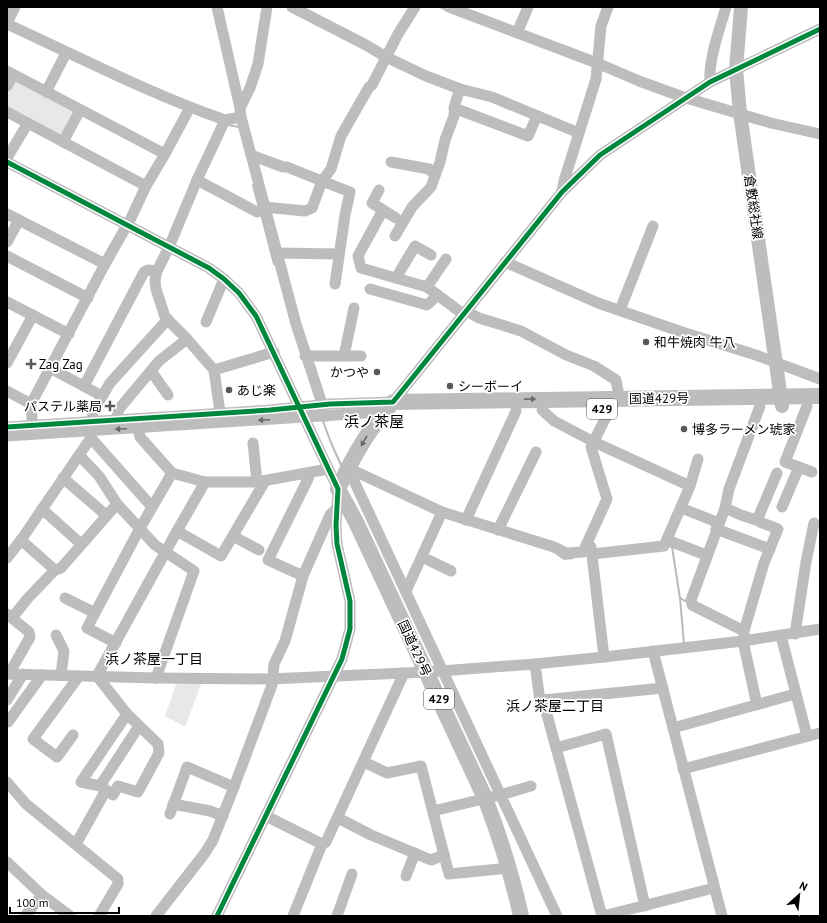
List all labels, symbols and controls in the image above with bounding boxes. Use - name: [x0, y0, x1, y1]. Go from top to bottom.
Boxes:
- street label: 倉敷総社線: [741, 174, 766, 240]
- place label: 和牛焼肉 牛八: [654, 334, 735, 351]
- marker: 和牛焼肉 牛八: [641, 337, 651, 347]
- place label: Zag Zag: [39, 356, 83, 373]
- marker: Zag Zag: [26, 359, 36, 369]
- place label: かつや: [330, 364, 369, 381]
- marker: かつや: [372, 367, 382, 377]
- place label: シーボーイ: [458, 378, 523, 395]
- marker: シーボーイ: [445, 381, 455, 391]
- place label: あじ楽: [237, 382, 276, 399]
- marker: あじ楽: [224, 385, 234, 395]
- street label: 国道429号: [629, 389, 689, 408]
- one-way arrow: [524, 396, 536, 403]
- place label: パステル薬局: [24, 398, 102, 415]
- road number: 429: [587, 399, 617, 419]
- marker: パステル薬局: [105, 401, 115, 411]
- district label: 浜ノ茶屋: [344, 412, 404, 431]
- one-way arrow: [257, 417, 270, 423]
- place label: 博多ラーメン琥家: [692, 421, 795, 438]
- marker: 博多ラーメン琥家: [679, 424, 689, 434]
- one-way arrow: [115, 425, 127, 432]
- one-way arrow: [361, 435, 368, 447]
- street label: 国道429号: [394, 617, 435, 679]
- district label: 浜ノ茶屋一丁目: [105, 650, 203, 668]
- road number: 429: [424, 689, 454, 709]
- district label: 浜ノ茶屋二丁目: [506, 697, 604, 715]
- north arrow: [779, 875, 819, 915]
- text: N: [797, 878, 810, 894]
- scale bar: [10, 889, 119, 915]
- text: 100 m: [16, 895, 49, 910]

